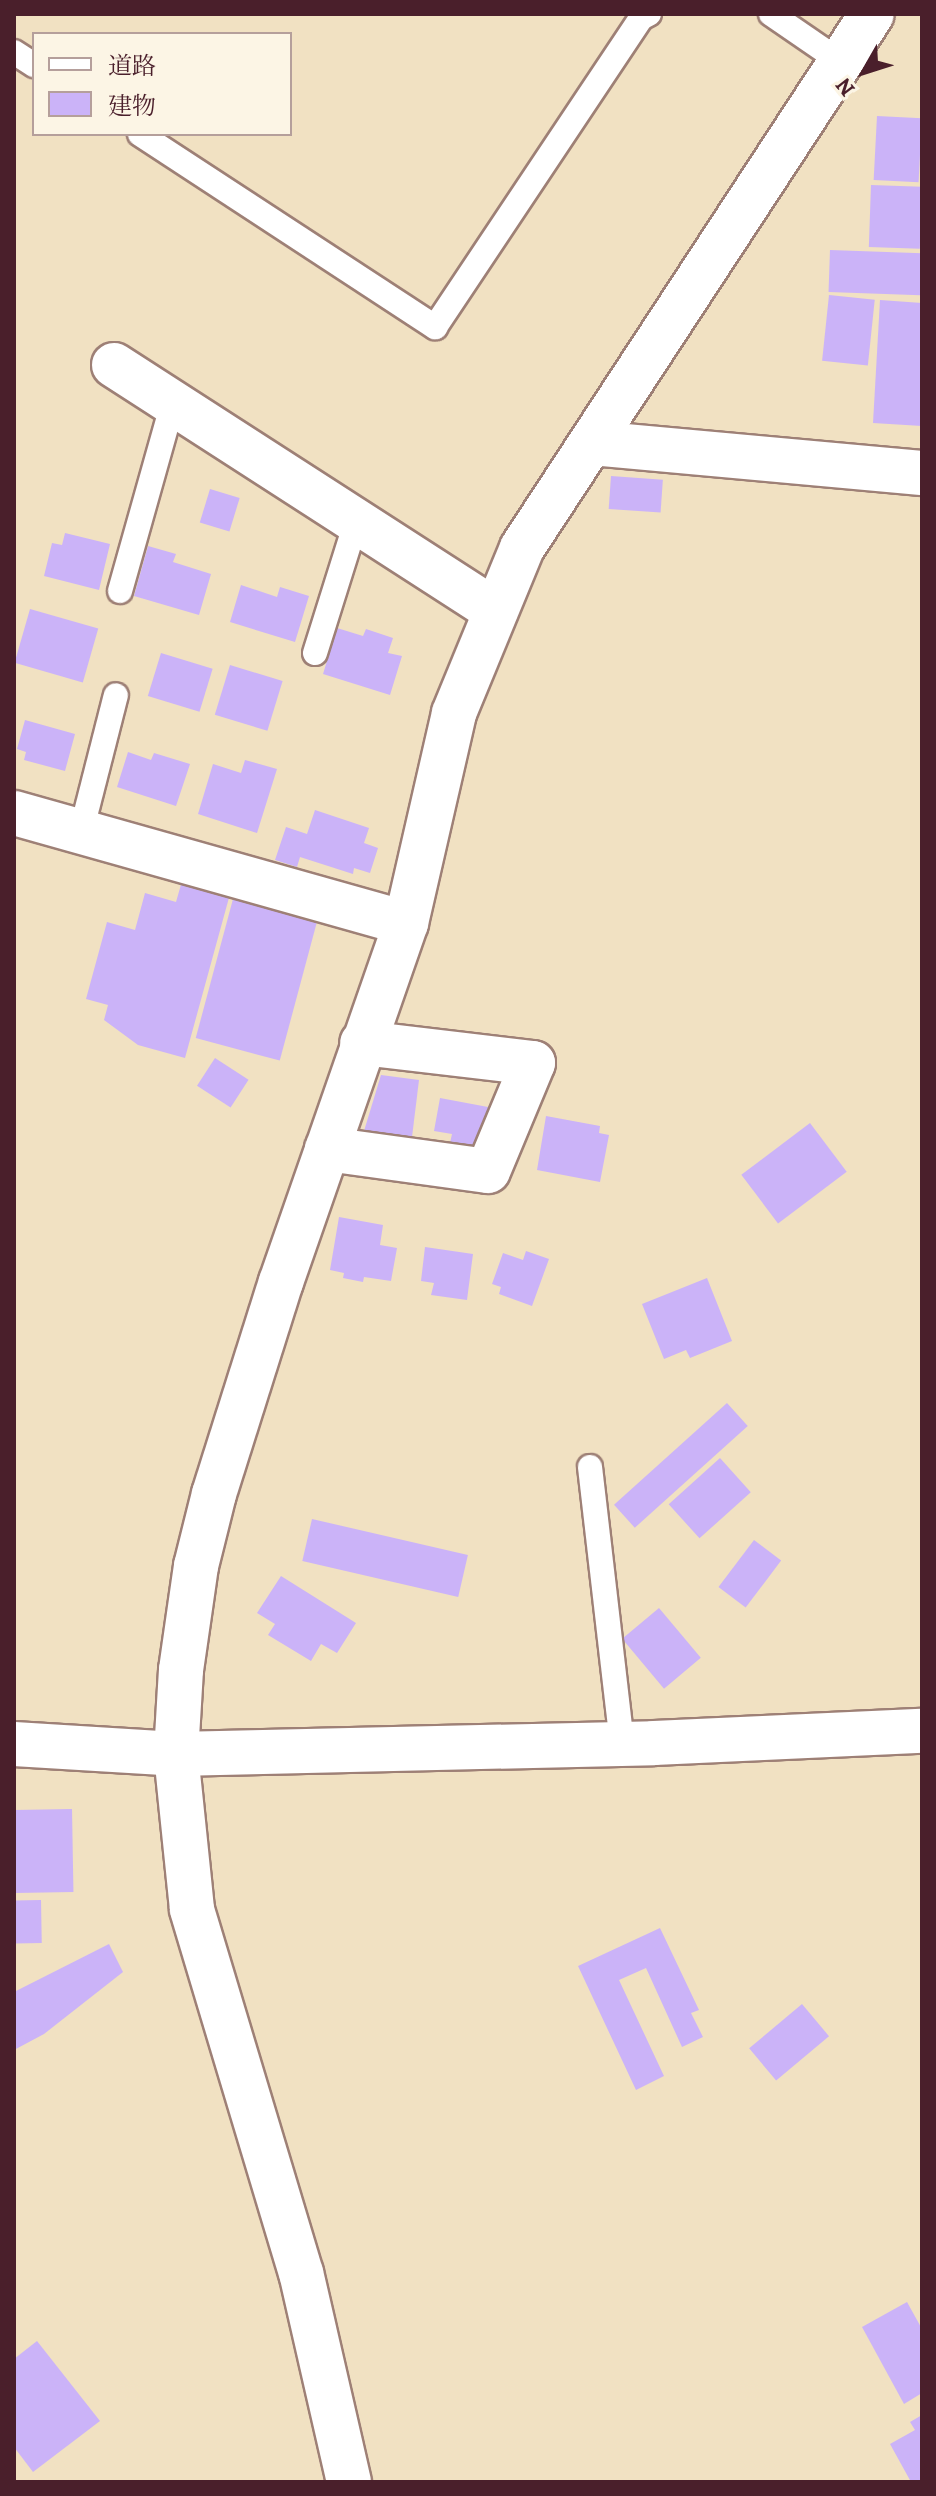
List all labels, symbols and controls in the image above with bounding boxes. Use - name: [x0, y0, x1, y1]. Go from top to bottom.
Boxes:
- legend: [32, 32, 292, 136]
- north arrow: [824, 32, 904, 112]
- text: 道路: [108, 50, 156, 82]
- text: N: [829, 71, 862, 103]
- text: 建物: [108, 90, 156, 122]

